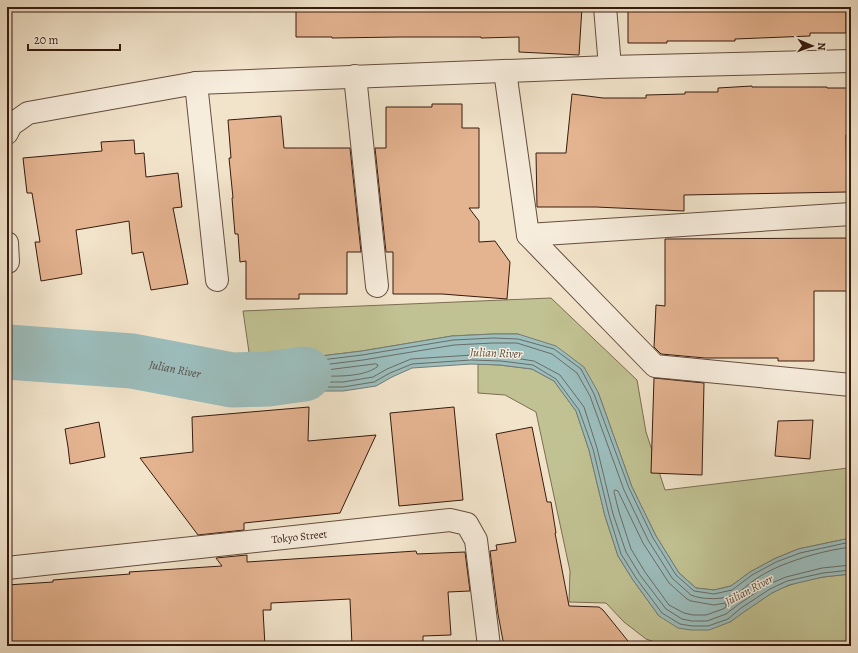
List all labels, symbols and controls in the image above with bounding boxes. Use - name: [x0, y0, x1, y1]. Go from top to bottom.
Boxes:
- scale bar: [28, 26, 120, 52]
- north arrow: [792, 26, 832, 66]
- text: 20 m: [34, 32, 58, 48]
- text: N: [814, 42, 829, 51]
- water label: Julian River: [469, 344, 523, 362]
- water label: Julian River: [147, 356, 203, 382]
- street label: Tokyo Street: [271, 526, 328, 547]
- water label: Julian River: [721, 570, 777, 610]

